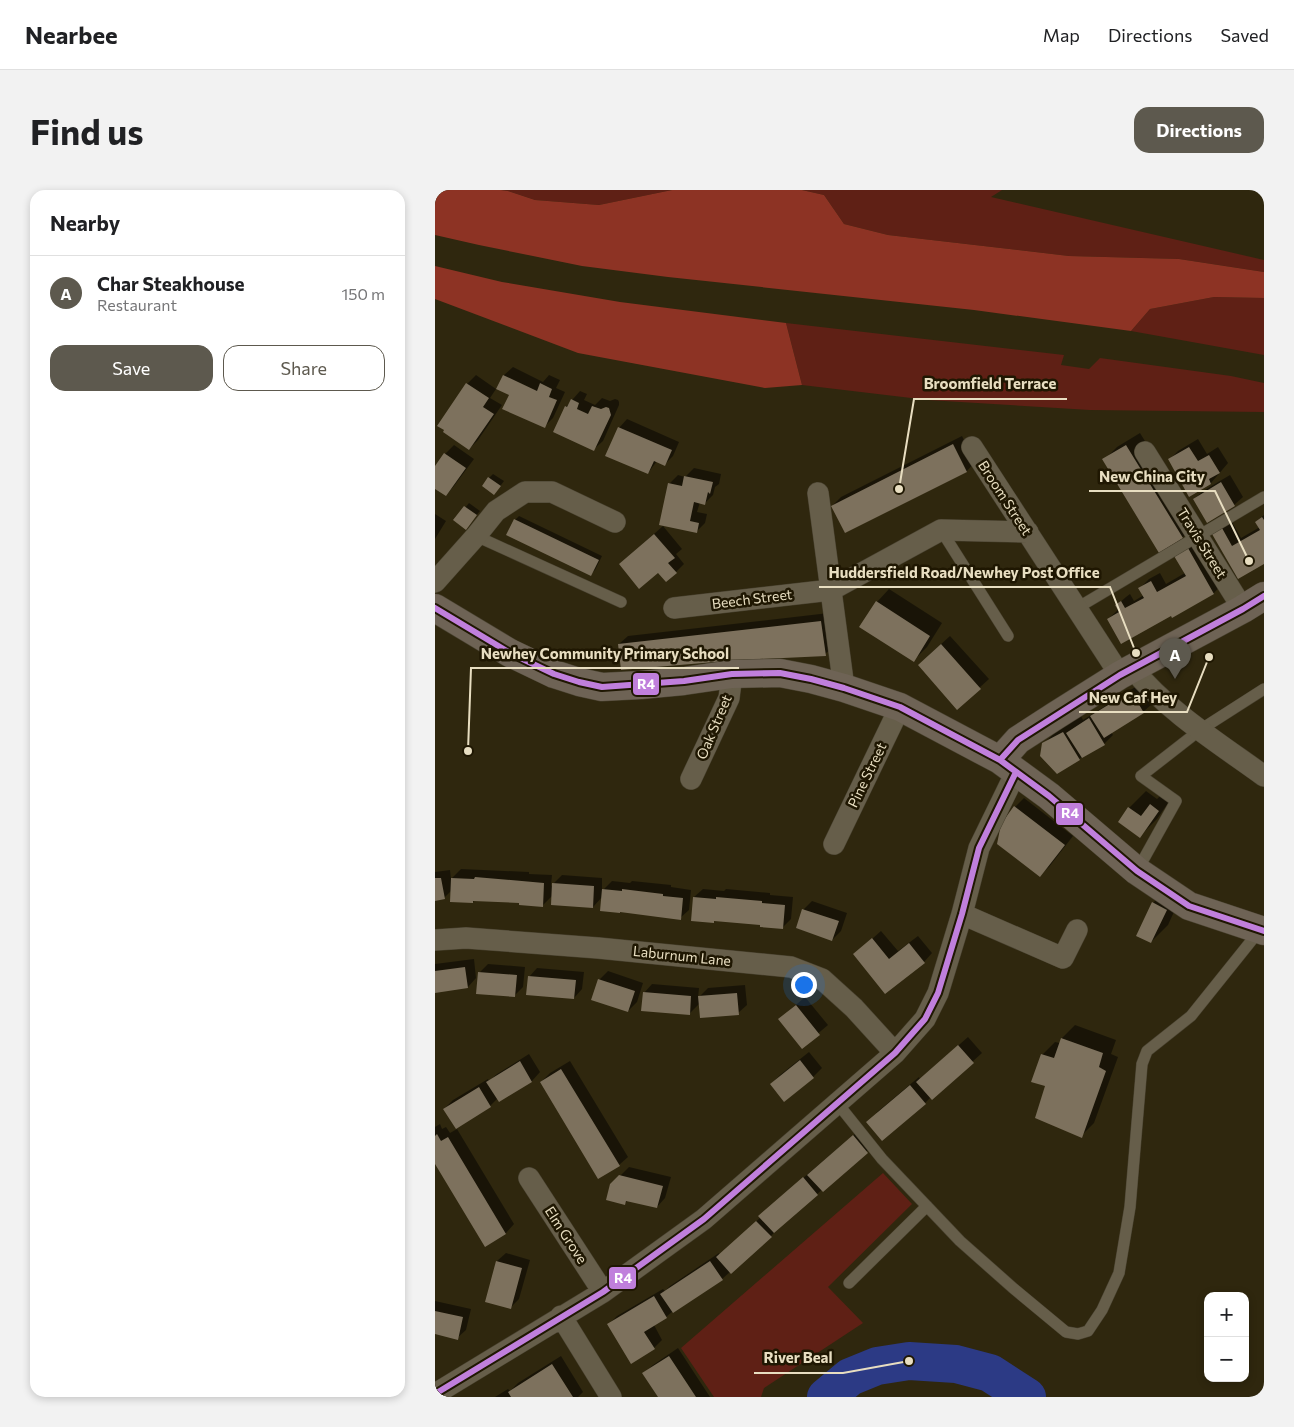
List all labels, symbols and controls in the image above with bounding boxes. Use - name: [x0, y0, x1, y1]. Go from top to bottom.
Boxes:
- text: Nearbee: [25, 20, 118, 49]
- text: Map: [1043, 24, 1080, 46]
- text: Directions: [1108, 24, 1192, 46]
- text: Saved: [1220, 24, 1269, 46]
- button: Directions: [1134, 107, 1264, 153]
- text: Find us: [30, 109, 144, 152]
- text: Nearby: [50, 210, 120, 235]
- text: Char Steakhouse: [97, 272, 245, 295]
- text: A: [60, 284, 72, 303]
- text: 150 m: [342, 284, 385, 303]
- text: Restaurant: [97, 295, 177, 314]
- button: Save: [50, 345, 213, 391]
- button: Share: [223, 345, 385, 391]
- callout: Broomfield Terrace: [914, 369, 1067, 399]
- text: Broomfield Terrace: [924, 374, 1056, 392]
- street label: Broom Street: [975, 457, 1036, 538]
- callout: New China City: [1089, 461, 1215, 491]
- text: New China City: [1099, 467, 1206, 485]
- street label: Travis Street: [1174, 504, 1231, 581]
- callout: Huddersfield Road/Newhey Post Office: [819, 557, 1110, 587]
- text: Huddersfield Road/Newhey Post Office: [828, 563, 1100, 581]
- street label: Beech Street: [711, 585, 793, 612]
- callout: Newhey Community Primary School: [471, 638, 739, 668]
- pin: A: [1159, 638, 1191, 679]
- text: Newhey Community Primary School: [481, 644, 729, 662]
- line badge: R4: [632, 672, 660, 696]
- text: R4: [637, 675, 655, 692]
- callout: New Caf Hey: [1079, 682, 1187, 712]
- text: New Caf Hey: [1089, 688, 1178, 706]
- street label: Oak Street: [692, 692, 735, 762]
- street label: Pine Street: [844, 739, 890, 810]
- line badge: R4: [1055, 802, 1084, 826]
- text: R4: [1061, 804, 1079, 821]
- street label: Laburnum Lane: [632, 942, 732, 969]
- your location: [791, 972, 817, 998]
- street label: Elm Grove: [542, 1203, 591, 1267]
- line badge: R4: [608, 1266, 637, 1290]
- text: R4: [614, 1269, 632, 1286]
- map controls: [1204, 1292, 1249, 1382]
- button: +: [1204, 1292, 1249, 1337]
- button: −: [1204, 1337, 1249, 1382]
- callout: River Beal: [754, 1343, 843, 1373]
- text: River Beal: [763, 1348, 833, 1366]

